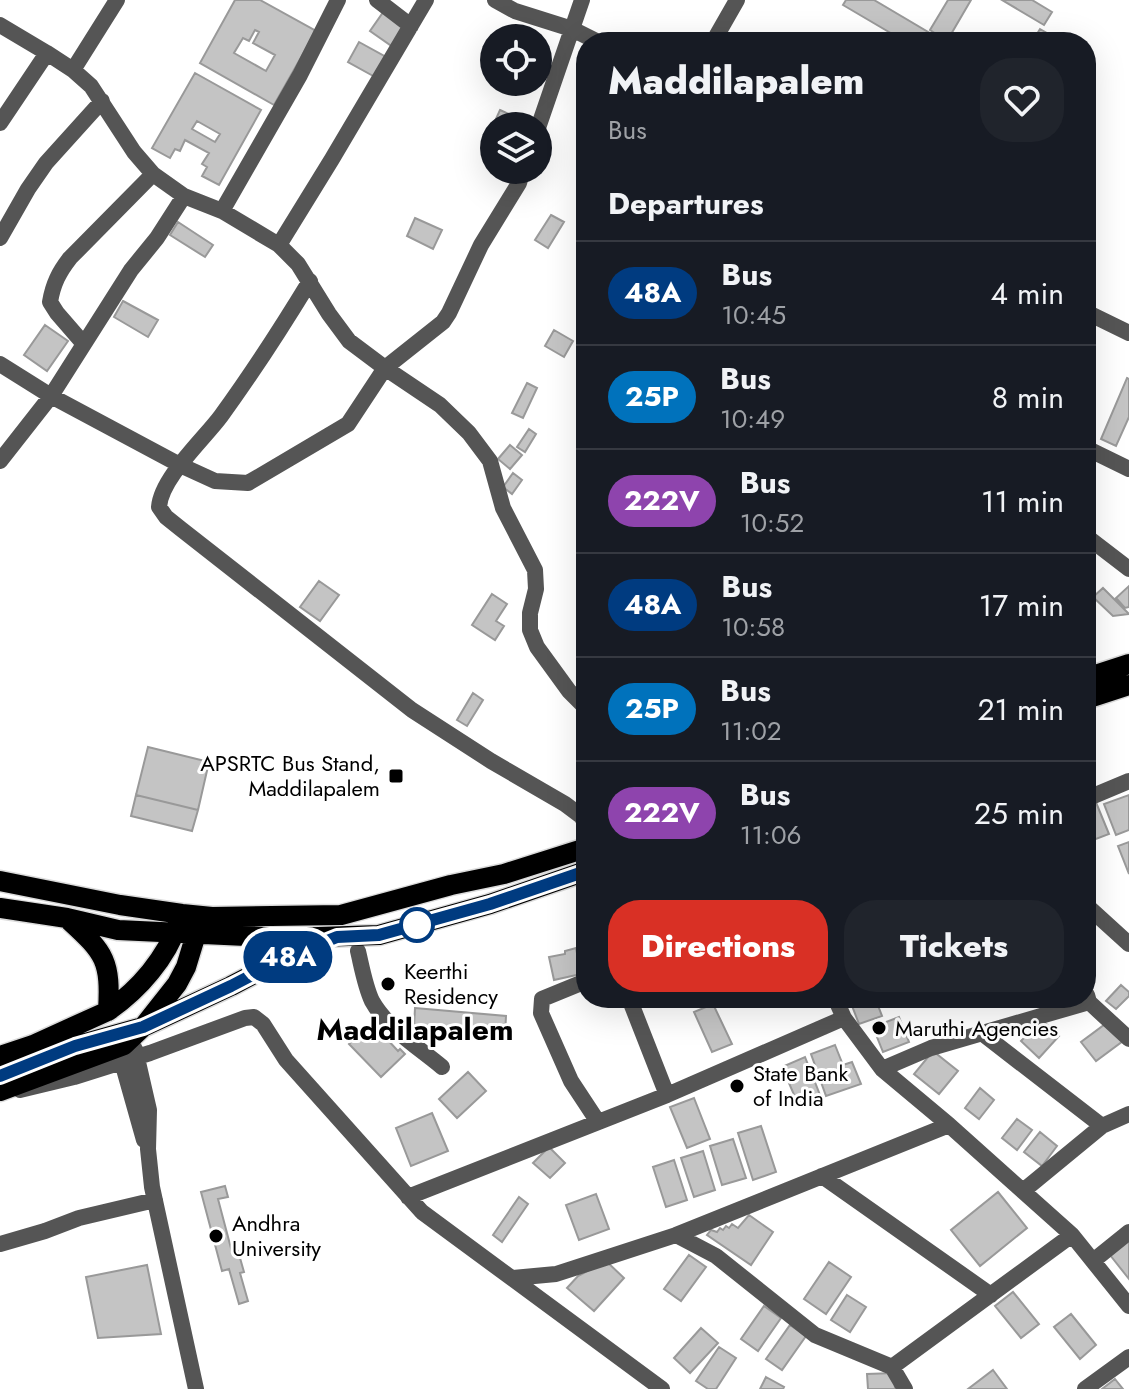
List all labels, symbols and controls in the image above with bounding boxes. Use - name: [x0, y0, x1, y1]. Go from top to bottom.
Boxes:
- map controls: [480, 24, 552, 184]
- button: locate: [480, 24, 552, 96]
- text: Maddilapalem: [608, 53, 864, 108]
- button: heart: [980, 58, 1064, 142]
- text: Bus: [608, 111, 647, 149]
- button: layers: [480, 112, 552, 184]
- text: Departures: [608, 182, 764, 225]
- text: Bus: [721, 253, 772, 296]
- text: 48A: [624, 272, 681, 313]
- text: 4 min: [991, 272, 1064, 315]
- text: 10:45: [721, 296, 786, 334]
- text: Bus: [720, 357, 771, 400]
- text: 25P: [625, 376, 679, 417]
- text: 8 min: [992, 376, 1064, 419]
- text: 10:49: [720, 400, 785, 438]
- text: Bus: [740, 461, 791, 504]
- text: 222V: [624, 480, 700, 521]
- text: 11 min: [981, 480, 1064, 523]
- text: 10:52: [740, 504, 804, 542]
- text: Bus: [721, 565, 772, 608]
- text: 48A: [624, 584, 681, 625]
- text: 17 min: [979, 584, 1064, 627]
- text: 10:58: [721, 608, 785, 646]
- text: Bus: [720, 669, 771, 712]
- text: 25P: [625, 688, 679, 729]
- text: 21 min: [977, 688, 1064, 731]
- text: 11:02: [720, 712, 782, 750]
- place label: APSRTC Bus Stand, Maddilapalem: [200, 747, 380, 804]
- marker: APSRTC Bus Stand, Maddilapalem: [387, 767, 405, 785]
- text: Bus: [740, 773, 791, 816]
- text: 222V: [624, 792, 700, 833]
- text: 25 min: [974, 792, 1064, 835]
- text: 11:06: [740, 816, 801, 854]
- button: Directions: [608, 900, 828, 992]
- button: Tickets: [844, 900, 1064, 992]
- unlabelled marker: [400, 908, 434, 942]
- line badge: 48A: [242, 931, 334, 983]
- text: 48A: [259, 936, 317, 977]
- place label: Keerthi Residency: [404, 955, 498, 1012]
- marker: Keerthi Residency: [379, 975, 397, 993]
- district label: Maddilapalem: [316, 1008, 514, 1051]
- place label: Maruthi Agencies: [895, 1012, 1058, 1044]
- marker: Maruthi Agencies: [870, 1019, 888, 1037]
- place label: State Bank of India: [753, 1057, 849, 1114]
- marker: State Bank of India: [728, 1077, 746, 1095]
- place label: Andhra University: [232, 1207, 321, 1264]
- marker: Andhra University: [207, 1227, 225, 1245]

